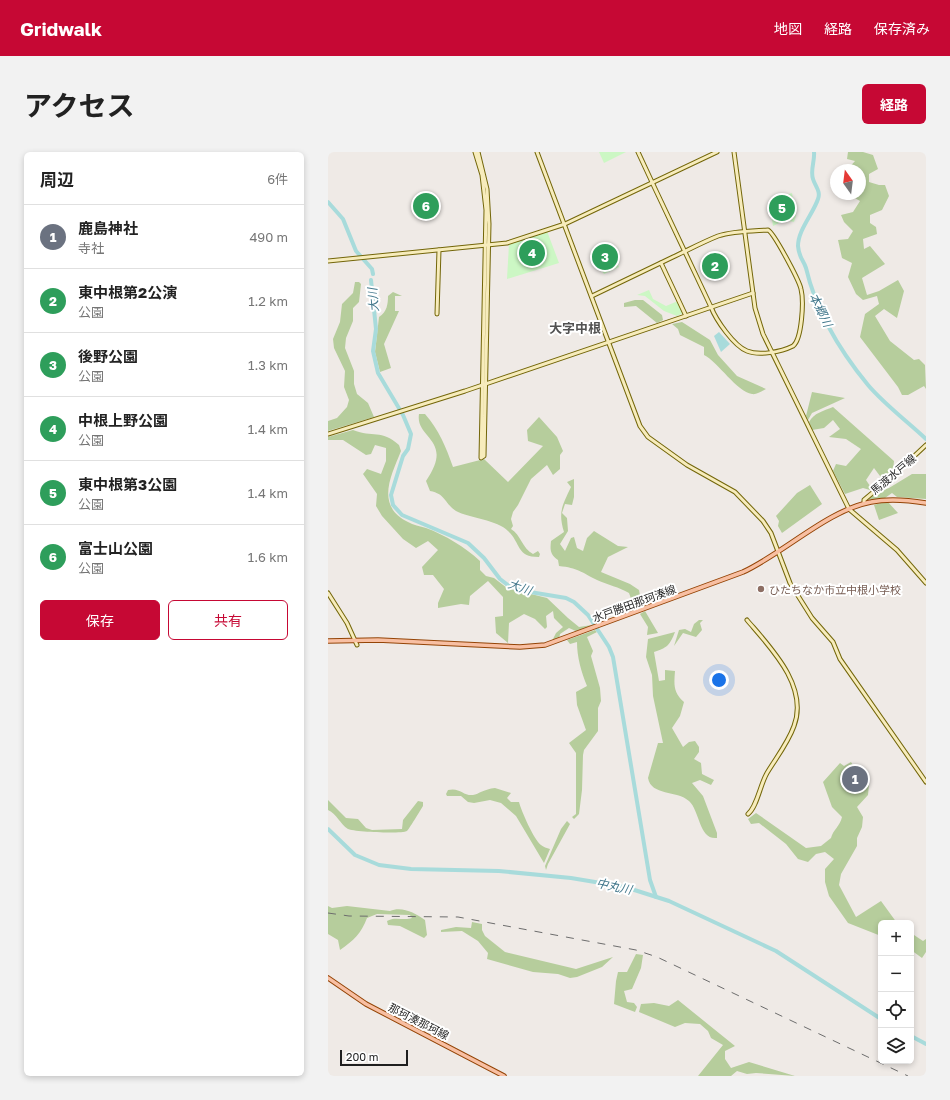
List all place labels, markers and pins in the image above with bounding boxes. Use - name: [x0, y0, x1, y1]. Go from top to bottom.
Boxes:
- pin: 6: [413, 191, 439, 221]
- pin: 5: [769, 193, 795, 223]
- pin: 4: [519, 238, 545, 268]
- pin: 3: [592, 242, 618, 272]
- pin: 2: [702, 251, 728, 281]
- place label: ひたちなか市立中根小学校: [769, 583, 901, 596]
- marker: ひたちなか市立中根小学校: [756, 584, 766, 594]
- pin: 1: [842, 764, 868, 794]

